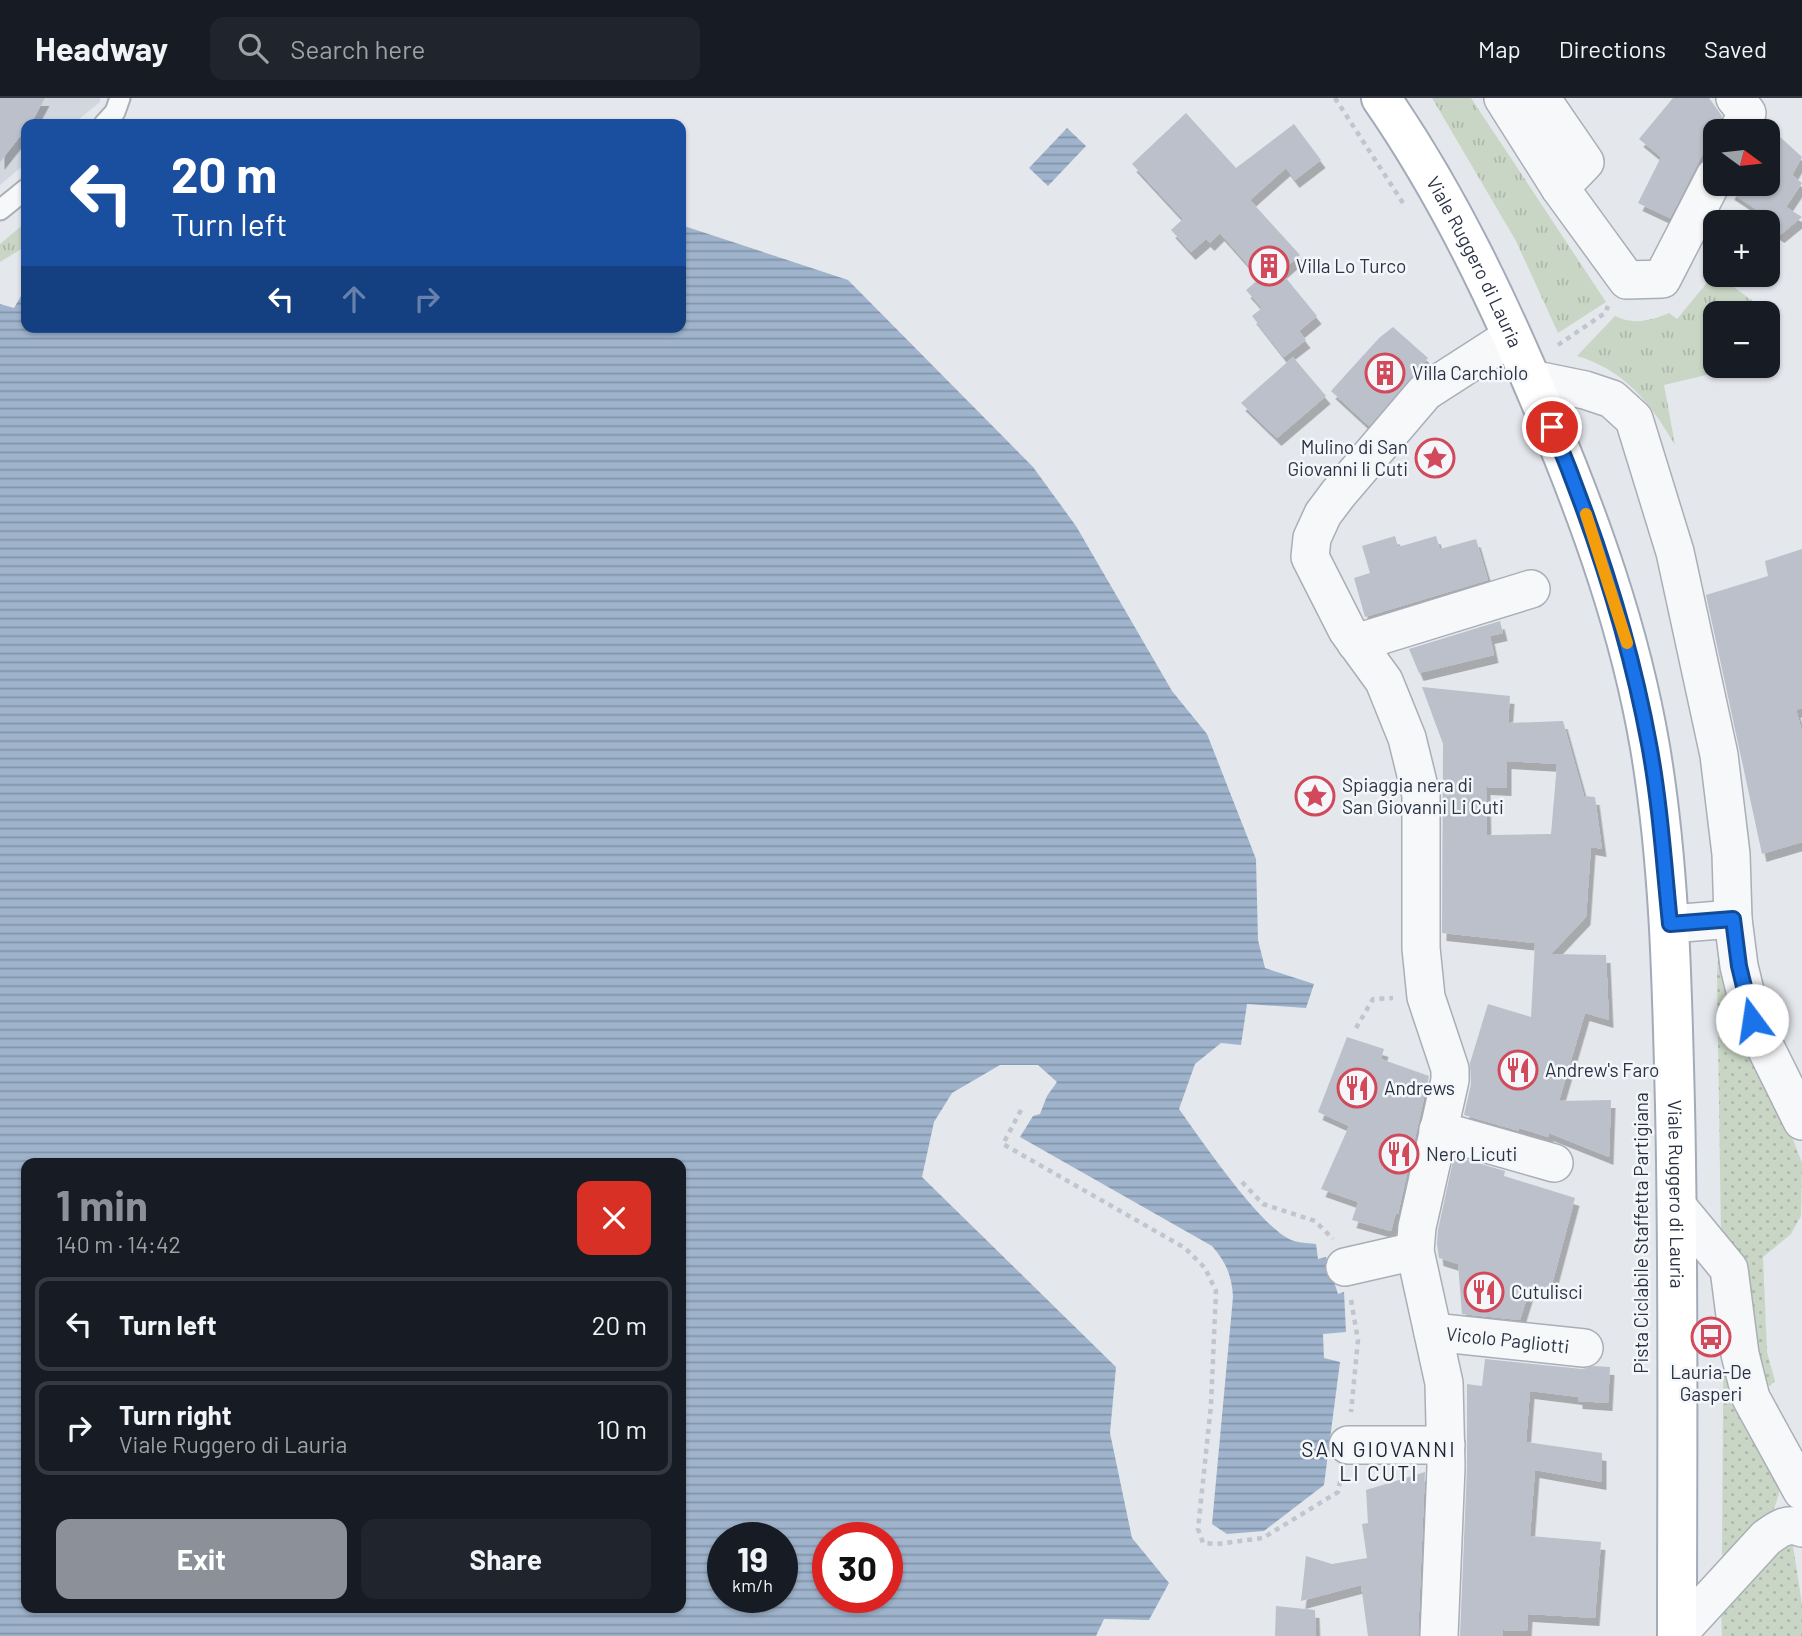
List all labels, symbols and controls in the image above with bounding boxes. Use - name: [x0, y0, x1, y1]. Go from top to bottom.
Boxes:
- search box: [210, 17, 700, 80]
- text: Headway: [35, 28, 168, 68]
- icon: search: [234, 29, 272, 67]
- text: Search here: [290, 33, 425, 64]
- text: Map: [1478, 34, 1521, 63]
- text: Directions: [1559, 34, 1666, 63]
- text: Saved: [1704, 34, 1767, 63]
- north arrow: [1703, 119, 1780, 196]
- map controls: [1703, 119, 1780, 378]
- text: 20 m: [171, 144, 277, 203]
- icon: left: [56, 147, 147, 238]
- street label: Viale Ruggero di Lauria: [1422, 172, 1528, 351]
- text: Turn left: [171, 204, 288, 242]
- button: +: [1703, 210, 1780, 287]
- building icon: Villa Lo Turco: [1248, 245, 1290, 287]
- place label: Villa Lo Turco: [1296, 254, 1406, 277]
- icon: left: [262, 280, 300, 318]
- icon: ahead: [335, 280, 373, 318]
- icon: right: [408, 280, 446, 318]
- button: −: [1703, 301, 1780, 378]
- building icon: Villa Carchiolo: [1364, 352, 1406, 394]
- place label: Villa Carchiolo: [1412, 361, 1528, 384]
- pin: [1522, 397, 1582, 457]
- icon: arrive: [1533, 408, 1571, 446]
- place label: Mulino di San Giovanni li Cuti: [1287, 435, 1408, 480]
- place icon: Mulino di San Giovanni li Cuti: [1414, 437, 1456, 479]
- place label: Spiaggia nera di San Giovanni Li Cuti: [1342, 773, 1504, 818]
- place icon: Spiaggia nera di San Giovanni Li Cuti: [1294, 775, 1336, 817]
- position arrow: [1715, 983, 1789, 1057]
- restaurant icon: Andrew's Faro: [1497, 1049, 1539, 1091]
- place label: Andrew's Faro: [1545, 1058, 1659, 1081]
- restaurant icon: Andrews: [1336, 1067, 1378, 1109]
- place label: Andrews: [1384, 1076, 1455, 1099]
- street label: Pista Ciclabile Staffetta Partigiana: [1629, 1092, 1652, 1374]
- street label: Viale Ruggero di Lauria: [1664, 1099, 1689, 1288]
- restaurant icon: Nero Licuti: [1378, 1133, 1420, 1175]
- place label: Nero Licuti: [1426, 1142, 1517, 1165]
- text: 1 min: [56, 1179, 148, 1229]
- button: close: [577, 1181, 651, 1255]
- text: 140 m · 14:42: [56, 1230, 181, 1258]
- restaurant icon: Cutulisci: [1463, 1271, 1505, 1313]
- place label: Cutulisci: [1511, 1280, 1583, 1303]
- icon: left: [60, 1305, 98, 1343]
- text: Turn left: [119, 1309, 217, 1340]
- text: 20 m: [592, 1309, 647, 1340]
- bus stop icon: Lauria-De Gasperi: [1690, 1316, 1732, 1358]
- street label: Vicolo Pagliotti: [1445, 1321, 1571, 1357]
- place label: Lauria-De Gasperi: [1670, 1360, 1752, 1405]
- text: Turn right: [119, 1399, 232, 1430]
- icon: right: [60, 1409, 98, 1447]
- text: 10 m: [597, 1413, 647, 1444]
- text: Viale Ruggero di Lauria: [119, 1430, 347, 1458]
- district label: SAN GIOVANNI LI CUTI: [1301, 1436, 1457, 1485]
- button: Exit: [56, 1519, 347, 1599]
- button: Share: [361, 1519, 651, 1599]
- speed limit sign: 30: [812, 1522, 903, 1613]
- text: 19: [737, 1537, 768, 1579]
- text: km/h: [732, 1574, 773, 1596]

